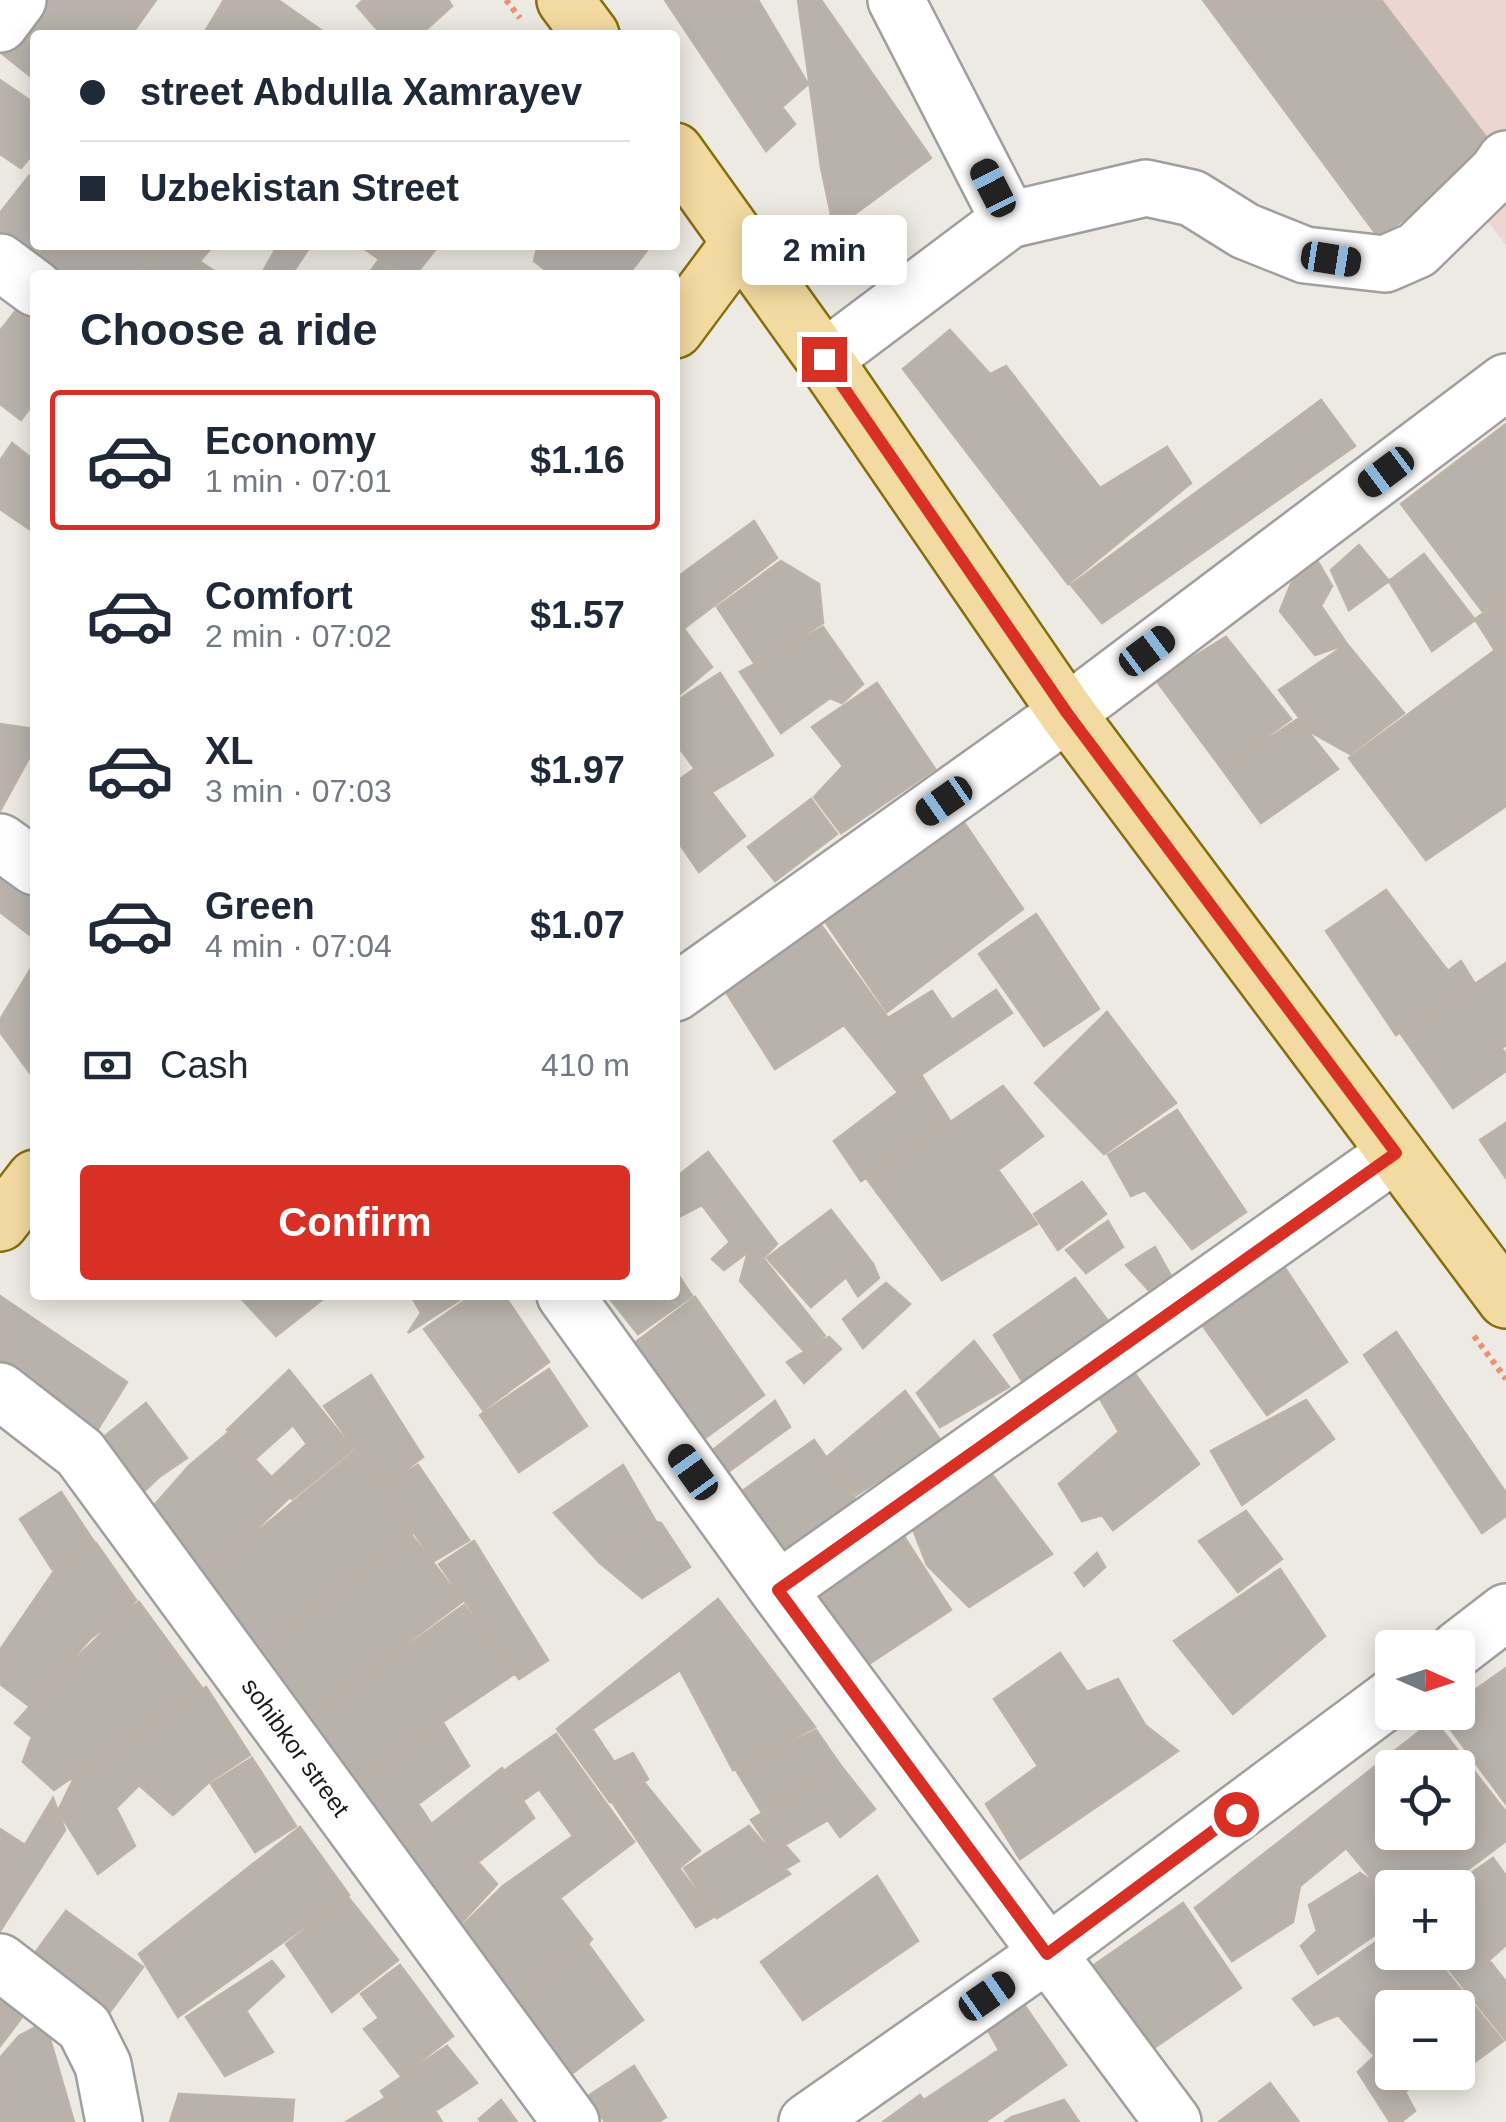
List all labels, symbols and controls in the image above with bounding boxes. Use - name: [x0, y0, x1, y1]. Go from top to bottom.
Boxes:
- text: street Abdulla Xamrayev: [140, 71, 582, 113]
- car: [966, 154, 1020, 222]
- text: Uzbekistan Street: [140, 167, 459, 209]
- callout: 2 min: [742, 214, 906, 284]
- text: 2 min: [783, 232, 866, 268]
- car: [1299, 239, 1363, 279]
- text: Choose a ride: [80, 304, 378, 355]
- route end: [802, 337, 847, 382]
- icon: car: [85, 415, 175, 505]
- text: Economy: [205, 420, 376, 462]
- text: $1.16: [530, 439, 625, 481]
- car: [1353, 442, 1419, 502]
- text: 1 min · 07:01: [205, 463, 392, 499]
- icon: car: [85, 570, 175, 660]
- text: Comfort: [205, 575, 353, 617]
- text: $1.57: [530, 594, 625, 636]
- text: 2 min · 07:02: [205, 618, 392, 654]
- car: [1114, 621, 1180, 681]
- icon: car: [85, 725, 175, 815]
- text: XL: [205, 730, 254, 772]
- text: $1.97: [530, 749, 625, 791]
- car: [911, 772, 977, 830]
- text: 3 min · 07:03: [205, 773, 392, 809]
- icon: car: [85, 880, 175, 970]
- text: Green: [205, 885, 315, 927]
- text: $1.07: [530, 904, 625, 946]
- text: 4 min · 07:04: [205, 928, 392, 964]
- icon: cash: [80, 1038, 135, 1093]
- text: Cash: [160, 1044, 249, 1086]
- text: 410 m: [541, 1047, 630, 1083]
- button: Confirm: [80, 1165, 630, 1280]
- car: [663, 1439, 723, 1505]
- north arrow: [1375, 1630, 1475, 1730]
- map controls: [1375, 1630, 1475, 2090]
- street label: sohibkor street: [236, 1672, 356, 1822]
- button: locate: [1375, 1750, 1475, 1850]
- route start: [1214, 1792, 1259, 1837]
- button: +: [1375, 1870, 1475, 1970]
- car: [954, 1967, 1020, 2025]
- button: −: [1375, 1990, 1475, 2090]

